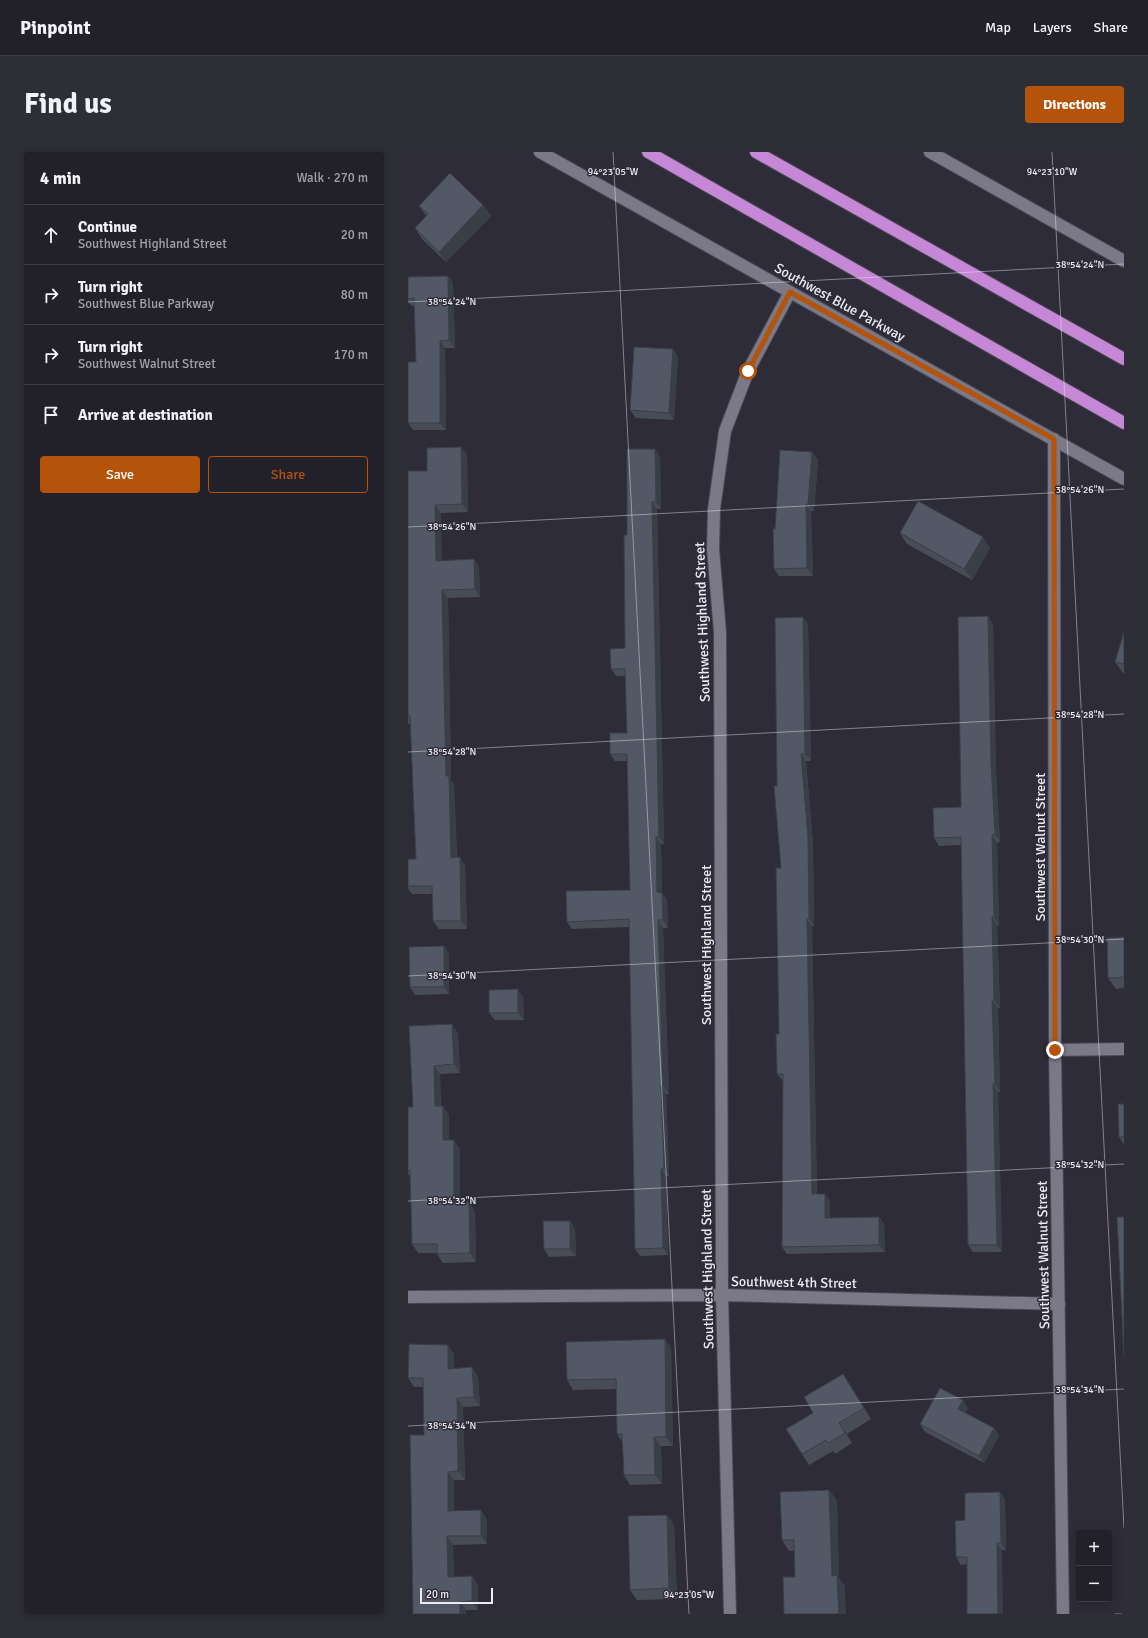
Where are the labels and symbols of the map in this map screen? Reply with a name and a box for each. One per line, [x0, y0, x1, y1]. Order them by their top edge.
text: 94°23'05"W [588, 166, 639, 178]
text: 94°23'10"W [1027, 166, 1078, 178]
street label: Southwest Blue Parkway [772, 259, 908, 346]
text: 38°54'24"N [1056, 259, 1104, 271]
text: 38°54'24"N [428, 296, 476, 308]
route start [739, 362, 757, 380]
text: 38°54'26"N [1056, 484, 1104, 496]
text: 38°54'26"N [428, 521, 476, 533]
street label: Southwest Highland Street [691, 542, 714, 702]
text: 38°54'28"N [1056, 709, 1104, 721]
text: 38°54'28"N [428, 746, 476, 758]
street label: Southwest Walnut Street [1032, 773, 1049, 921]
street label: Southwest Highland Street [698, 865, 715, 1025]
text: 38°54'30"N [1056, 934, 1104, 946]
text: 38°54'30"N [428, 970, 476, 982]
route end [1046, 1041, 1064, 1059]
text: 38°54'32"N [1056, 1159, 1104, 1171]
street label: Southwest Walnut Street [1034, 1181, 1053, 1329]
street label: Southwest Highland Street [698, 1189, 717, 1349]
text: 38°54'32"N [428, 1195, 476, 1207]
street label: Southwest 4th Street [731, 1273, 857, 1292]
text: 38°54'34"N [1056, 1384, 1104, 1396]
text: 38°54'34"N [428, 1420, 476, 1432]
scale bar [420, 1586, 493, 1605]
text: 94°23'05"W [664, 1589, 715, 1601]

